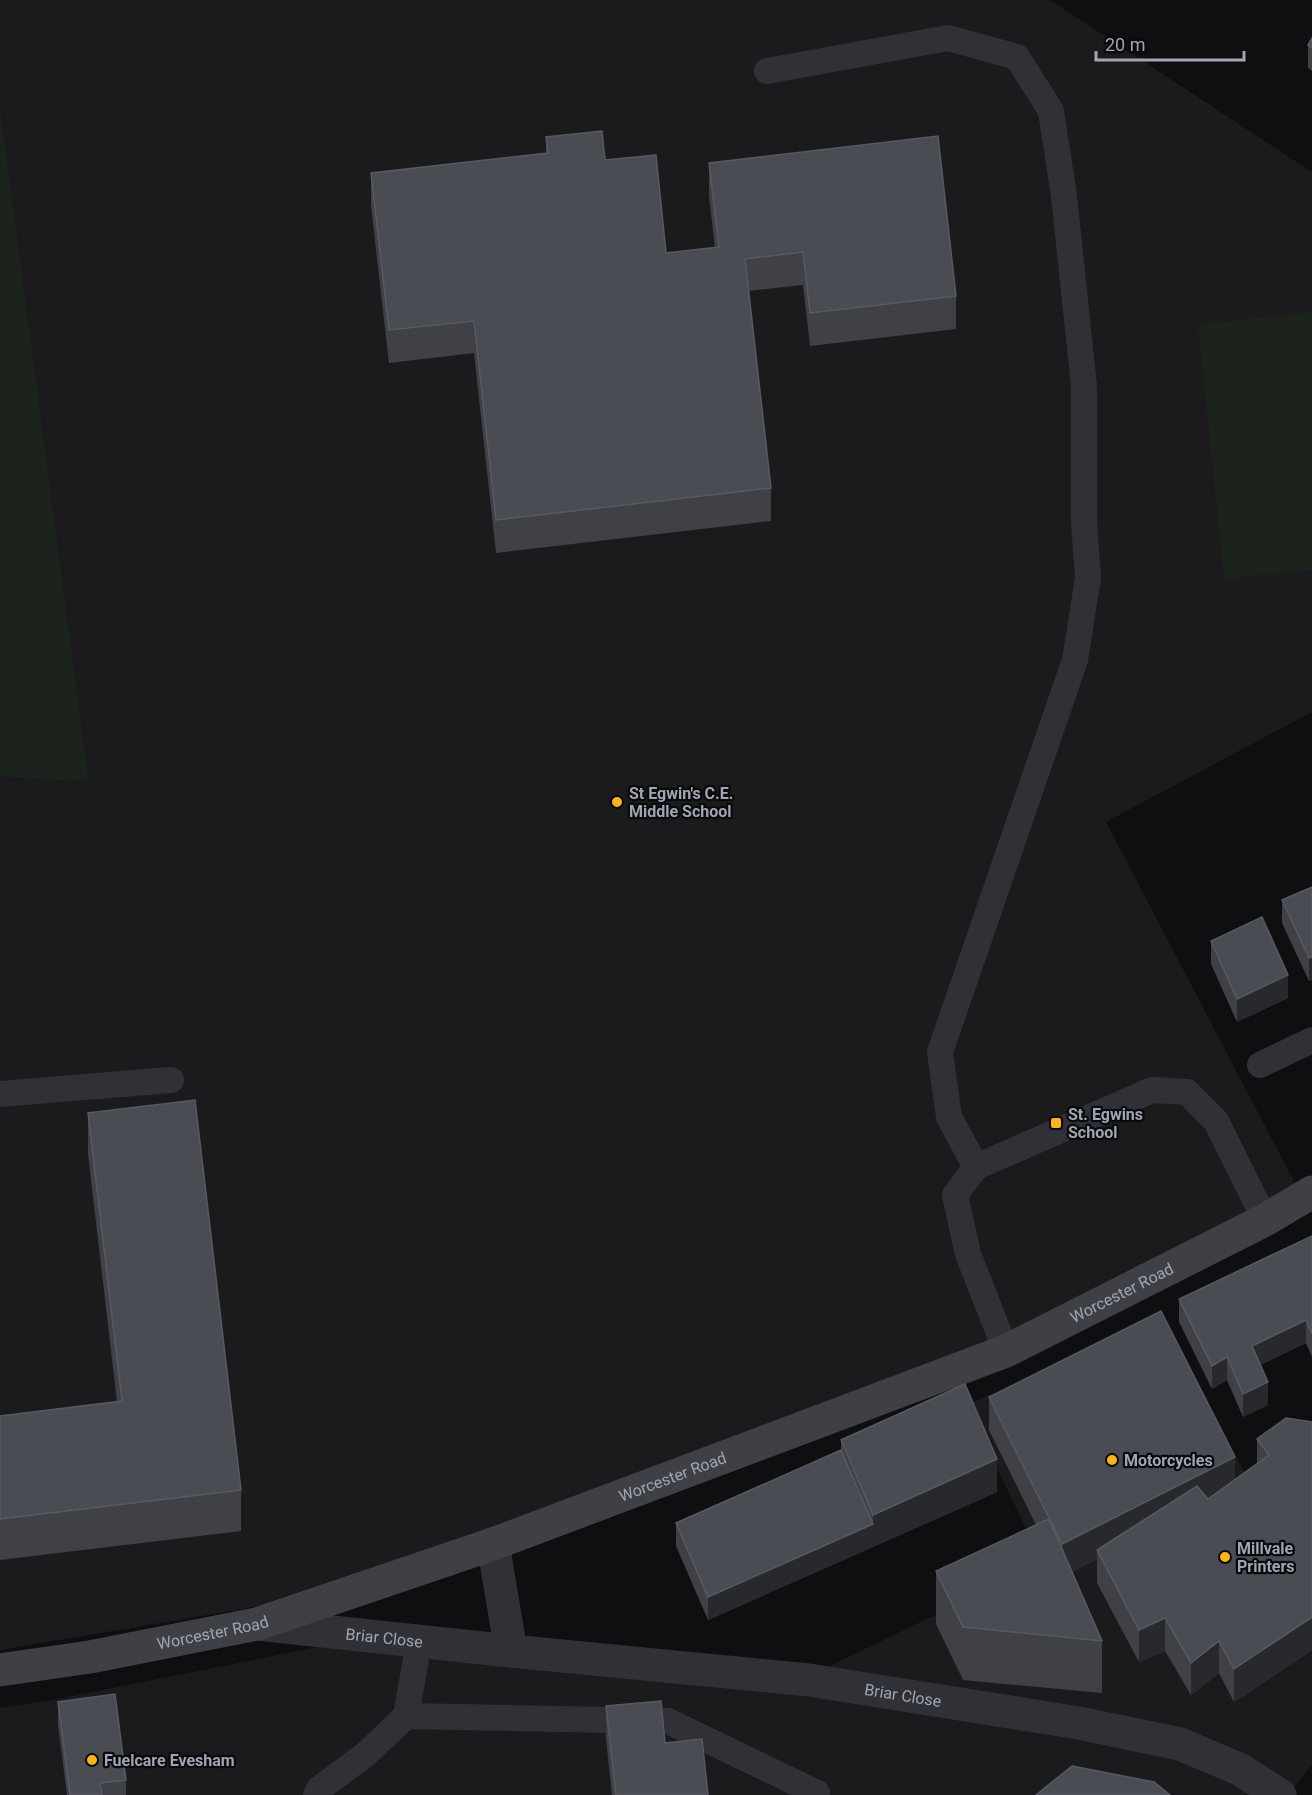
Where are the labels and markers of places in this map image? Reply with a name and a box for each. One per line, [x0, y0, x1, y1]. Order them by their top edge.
place label: St Egwin's C.E. Middle School [629, 784, 733, 821]
marker: St Egwin's C.E. Middle School [610, 795, 624, 809]
place label: St. Egwins School [1068, 1105, 1143, 1142]
marker: St. Egwins School [1049, 1116, 1063, 1130]
place label: Motorcycles [1124, 1451, 1213, 1470]
marker: Motorcycles [1105, 1453, 1119, 1467]
place label: Millvale Printers [1237, 1539, 1295, 1576]
marker: Millvale Printers [1218, 1550, 1232, 1564]
place label: Fuelcare Evesham [104, 1751, 235, 1770]
marker: Fuelcare Evesham [85, 1753, 99, 1767]

